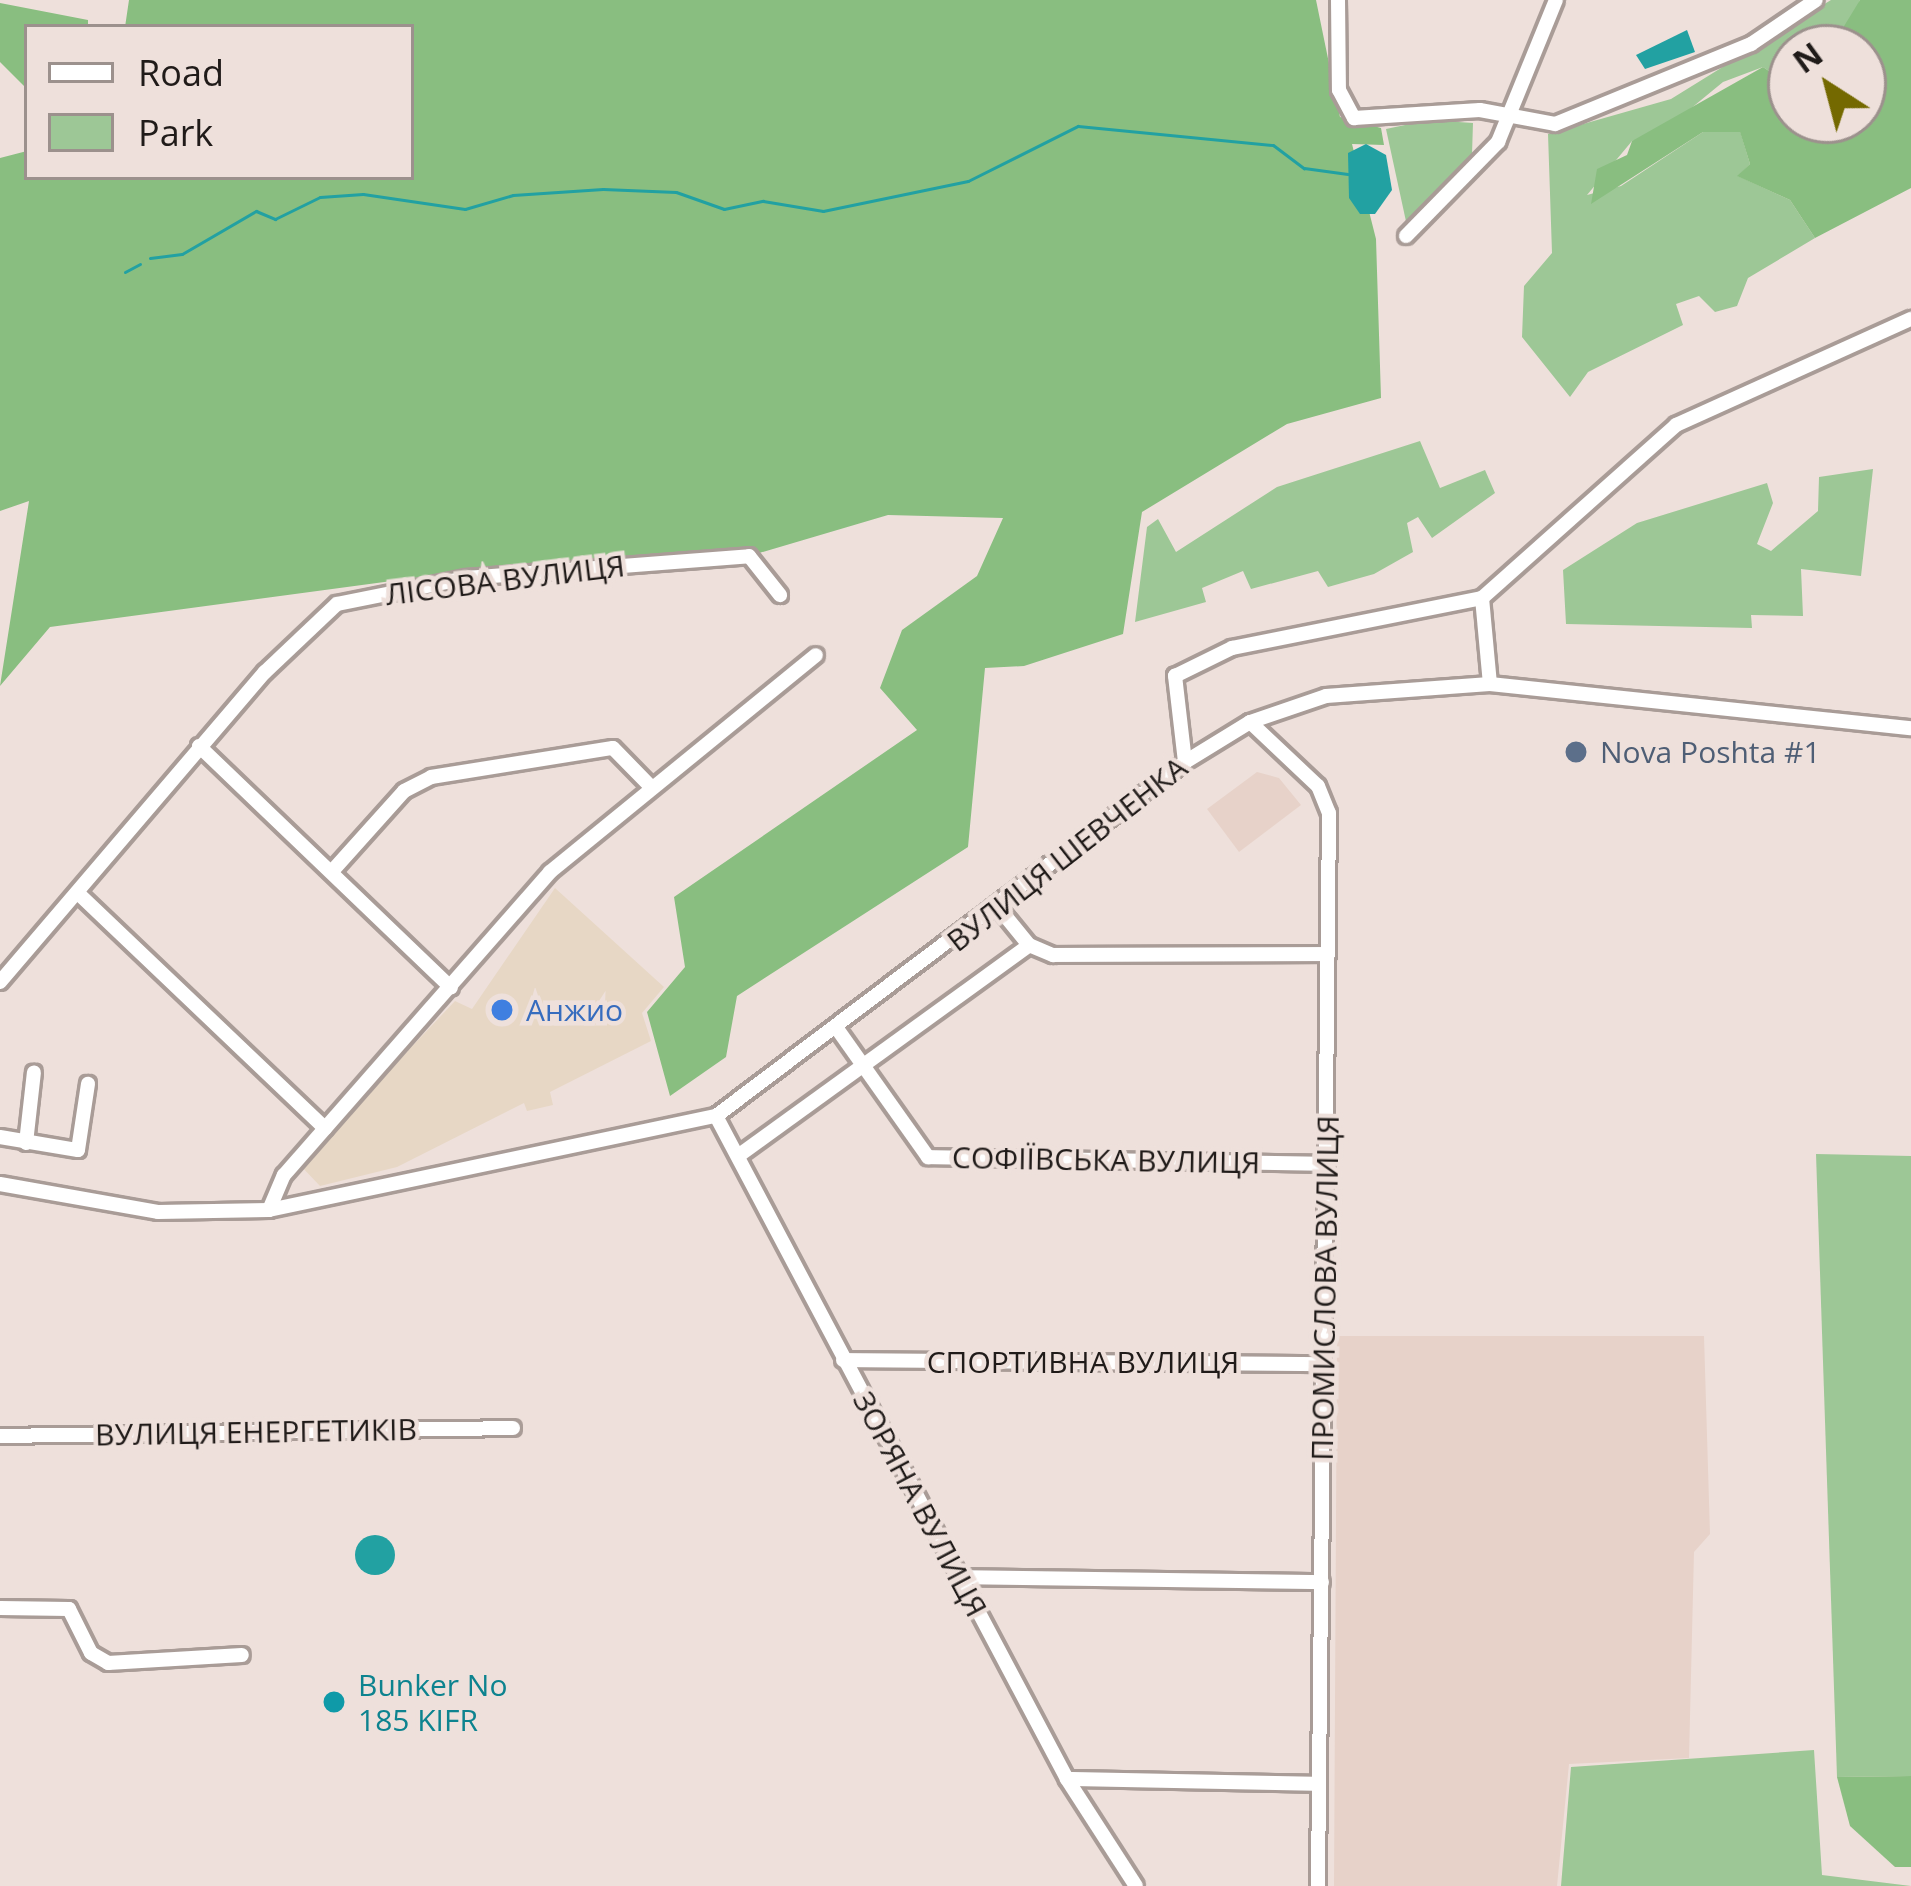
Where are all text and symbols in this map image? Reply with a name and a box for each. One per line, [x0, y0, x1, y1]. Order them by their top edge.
legend [24, 24, 414, 180]
north arrow [1767, 24, 1887, 144]
text: N [1783, 31, 1831, 83]
text: Road [138, 48, 224, 97]
text: Park [138, 108, 213, 157]
street label: ЛІСОВА ВУЛИЦЯ [383, 547, 627, 613]
place label: Nova Poshta #1 [1600, 734, 1821, 770]
marker: Nova Poshta #1 [1563, 739, 1589, 765]
street label: ВУЛИЦЯ ШЕВЧЕНКА [940, 749, 1194, 959]
place label: Анжио [526, 992, 623, 1028]
marker: Анжио [489, 997, 515, 1023]
street label: ПРОМИСЛОВА ВУЛИЦЯ [1304, 1115, 1346, 1461]
street label: СОФІЇВСЬКА ВУЛИЦЯ [952, 1139, 1260, 1181]
street label: СПОРТИВНА ВУЛИЦЯ [927, 1344, 1239, 1380]
street label: ЗОРЯНА ВУЛИЦЯ [846, 1385, 994, 1623]
street label: ВУЛИЦЯ ЕНЕРГЕТИКІВ [95, 1411, 417, 1453]
place label: Bunker No 185 KIFR [358, 1667, 507, 1738]
marker: Bunker No 185 KIFR [321, 1689, 347, 1715]

